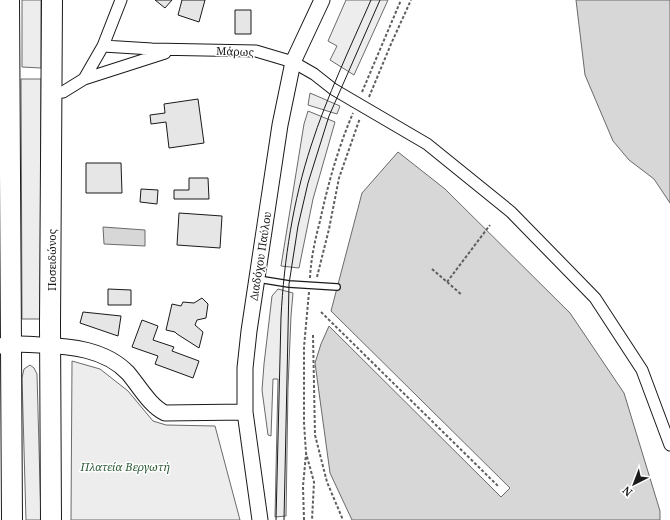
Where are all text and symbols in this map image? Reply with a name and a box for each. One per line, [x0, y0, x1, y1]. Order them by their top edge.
street label: Μάρως [216, 43, 254, 59]
street label: Διαδόχου Παύλου [246, 210, 274, 302]
street label: Ποσειδώνος [44, 229, 59, 291]
park label: Πλατεία Βεργωτή [79, 459, 170, 474]
north arrow [614, 464, 654, 504]
text: N [618, 483, 635, 500]

